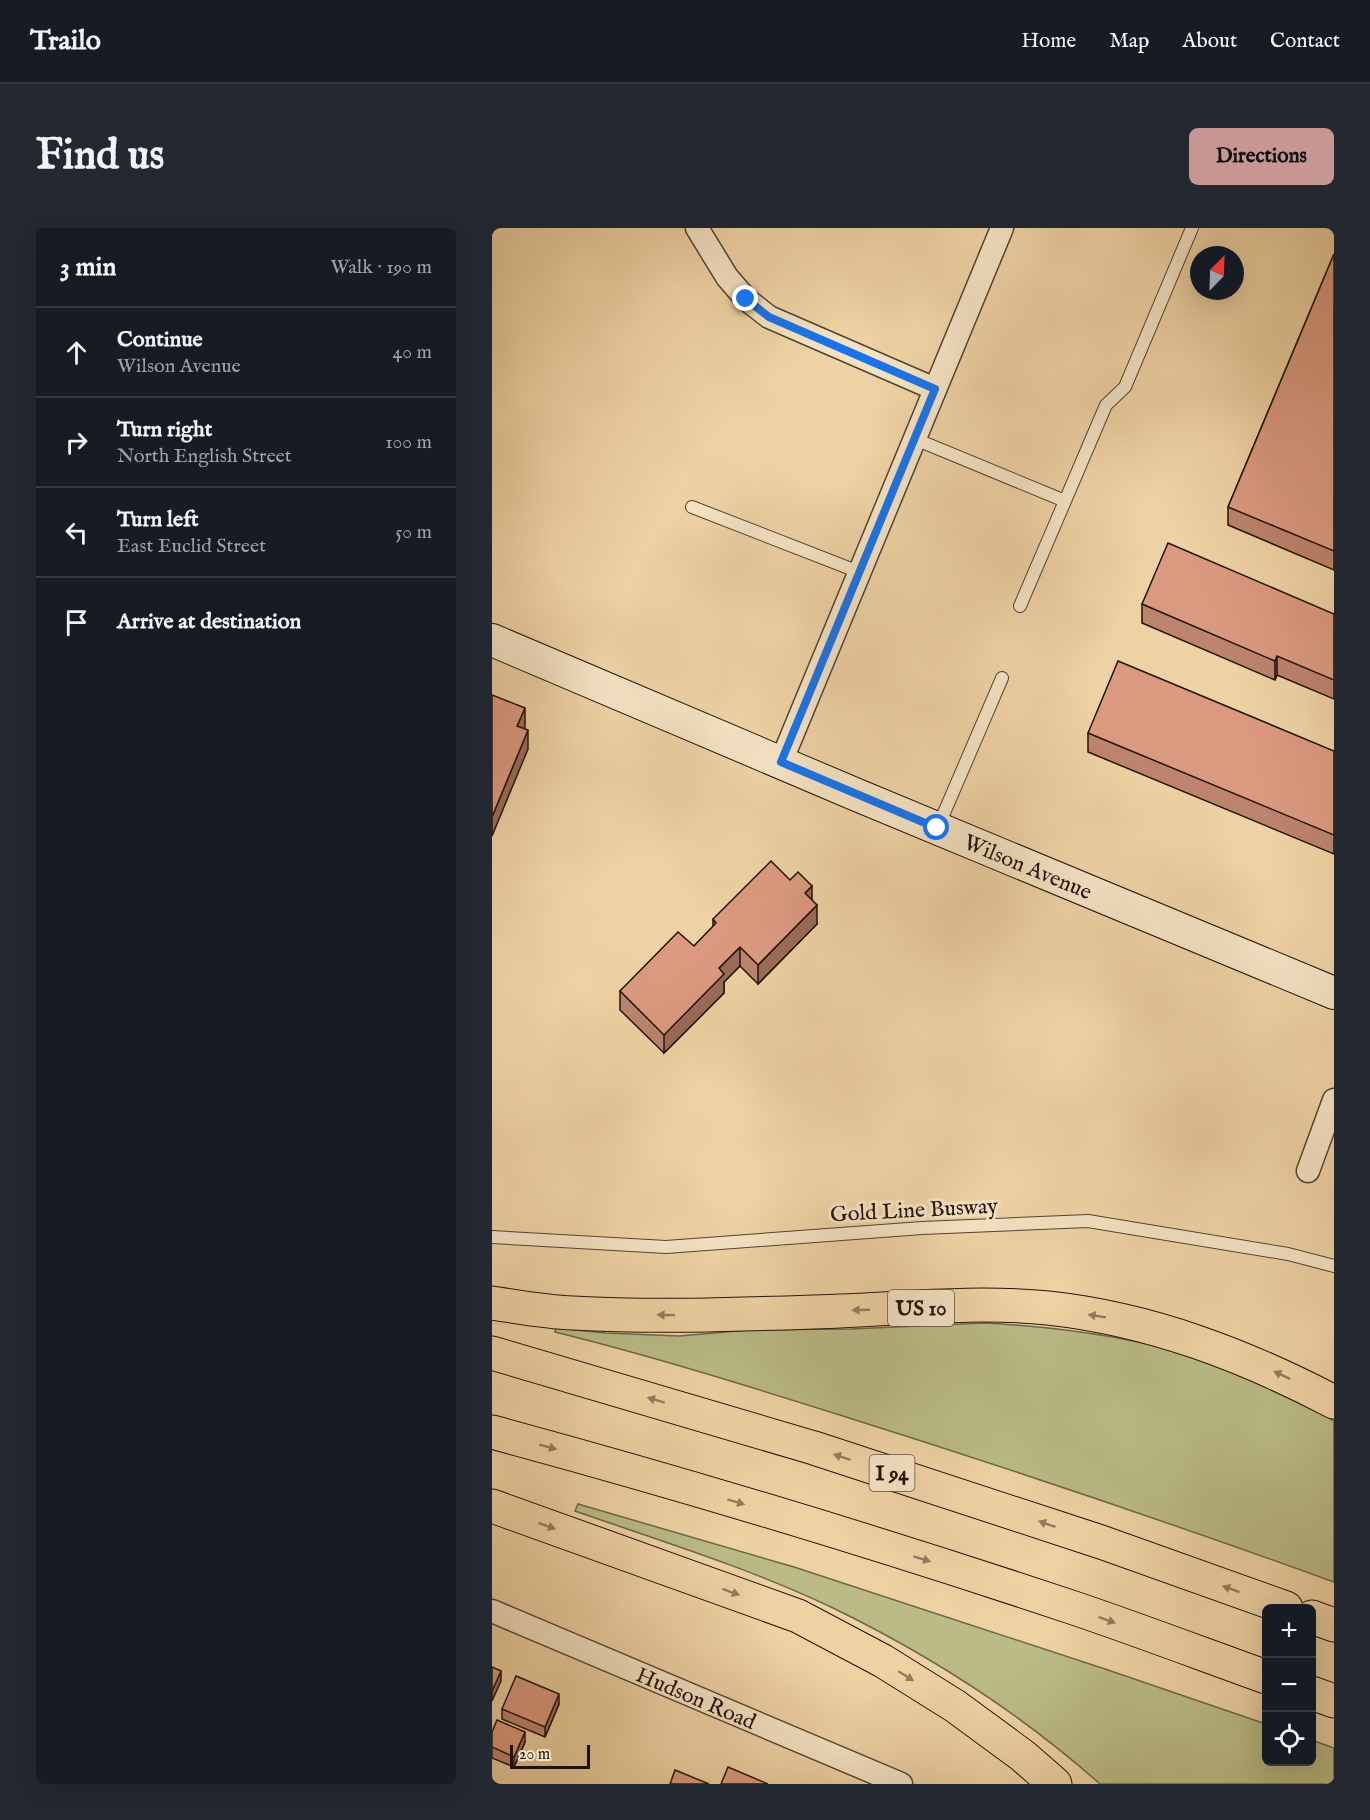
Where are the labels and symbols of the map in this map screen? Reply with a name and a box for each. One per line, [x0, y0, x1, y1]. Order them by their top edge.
north arrow [1190, 246, 1244, 300]
route end [732, 285, 758, 311]
route start [923, 814, 949, 840]
street label: Wilson Avenue [959, 829, 1096, 907]
street label: Gold Line Busway [829, 1193, 999, 1229]
road number: US 10 [888, 1290, 954, 1326]
one-way arrow [851, 1305, 870, 1314]
one-way arrow [656, 1310, 675, 1320]
one-way arrow [1087, 1311, 1106, 1320]
one-way arrow [1273, 1371, 1290, 1380]
one-way arrow [647, 1395, 665, 1404]
one-way arrow [539, 1443, 558, 1453]
one-way arrow [833, 1452, 851, 1461]
road number: I 94 [870, 1455, 914, 1491]
one-way arrow [727, 1498, 745, 1507]
one-way arrow [1038, 1519, 1056, 1529]
one-way arrow [538, 1522, 556, 1532]
one-way arrow [913, 1555, 931, 1564]
one-way arrow [1222, 1583, 1240, 1593]
one-way arrow [722, 1587, 740, 1597]
one-way arrow [1098, 1615, 1116, 1625]
street label: Hudson Road [631, 1662, 760, 1737]
one-way arrow [898, 1670, 914, 1681]
scale bar [510, 1742, 590, 1770]

